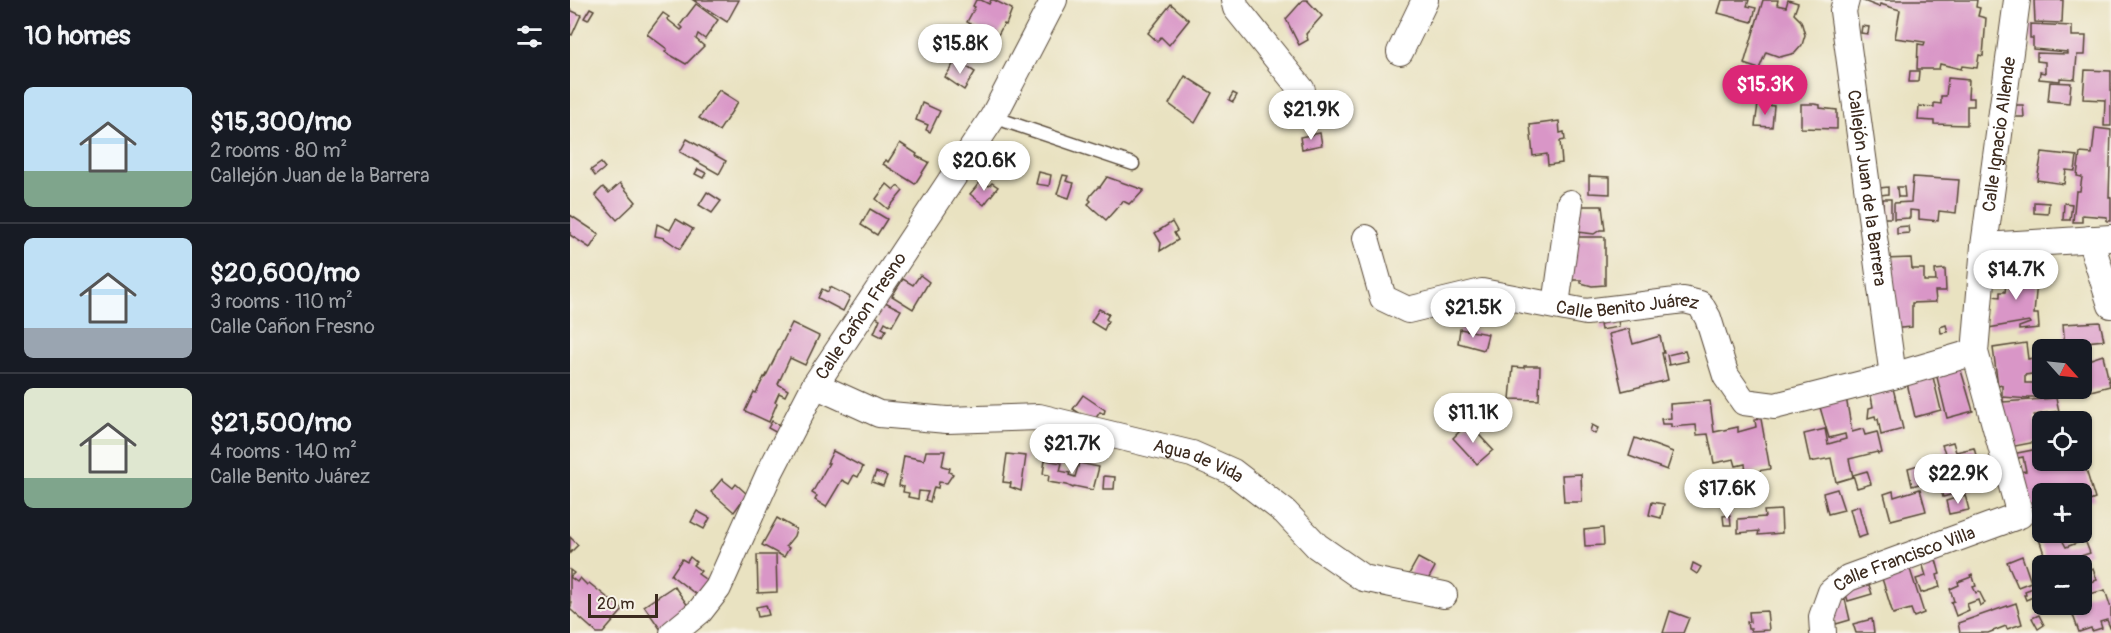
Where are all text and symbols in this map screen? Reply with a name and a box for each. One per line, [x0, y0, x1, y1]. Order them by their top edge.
text: 10 homes [24, 20, 130, 52]
icon: filters [513, 20, 546, 53]
pin: $15.8K [911, 24, 1009, 75]
text: $15.8K [932, 31, 988, 56]
street label: Calle Ignacio Allende [1978, 55, 2021, 213]
pin: $15.3K [1716, 65, 1814, 116]
text: $15.3K [1736, 72, 1794, 97]
street label: Callejón Juan de la Barrera [1842, 88, 1892, 288]
pin: $21.9K [1262, 90, 1360, 141]
text: $21.9K [1283, 97, 1339, 122]
text: $15,300/mo [210, 106, 351, 138]
icon: home [72, 111, 144, 183]
text: 2 rooms · 80 m² [210, 138, 347, 163]
pin: $20.6K [935, 141, 1033, 192]
text: $20.6K [952, 148, 1016, 173]
text: Callejón Juan de la Barrera [210, 163, 430, 188]
street label: Calle Cañon Fresno [811, 248, 912, 384]
pin: $14.7K [1967, 250, 2065, 301]
text: $20,600/mo [210, 257, 360, 289]
text: $14.7K [1987, 257, 2045, 282]
icon: home [72, 262, 144, 334]
pin: $21.5K [1424, 288, 1522, 339]
text: 3 rooms · 110 m² [210, 289, 353, 314]
street label: Calle Benito Juárez [1554, 289, 1701, 324]
text: $21.5K [1444, 295, 1502, 320]
text: Calle Cañon Fresno [210, 314, 375, 339]
north arrow [2032, 339, 2092, 399]
map controls [2032, 339, 2092, 615]
pin: $11.1K [1424, 393, 1522, 444]
text: $11.1K [1448, 400, 1498, 425]
text: $21,500/mo [210, 407, 351, 439]
button: locate [2032, 411, 2092, 471]
icon: home [72, 412, 144, 484]
pin: $21.7K [1023, 424, 1121, 475]
text: $21.7K [1044, 431, 1100, 456]
street label: Agua de Vida [1151, 434, 1248, 488]
text: 4 rooms · 140 m² [210, 439, 357, 464]
pin: $22.9K [1909, 454, 2007, 505]
text: $22.9K [1928, 461, 1988, 486]
text: Calle Benito Juárez [210, 464, 370, 489]
pin: $17.6K [1678, 469, 1776, 520]
text: $17.6K [1698, 476, 1756, 501]
button: + [2032, 483, 2092, 543]
street label: Calle Francisco Villa [1829, 521, 1978, 597]
button: − [2032, 555, 2092, 615]
scale bar [588, 591, 658, 618]
text: 20 m [597, 594, 635, 614]

